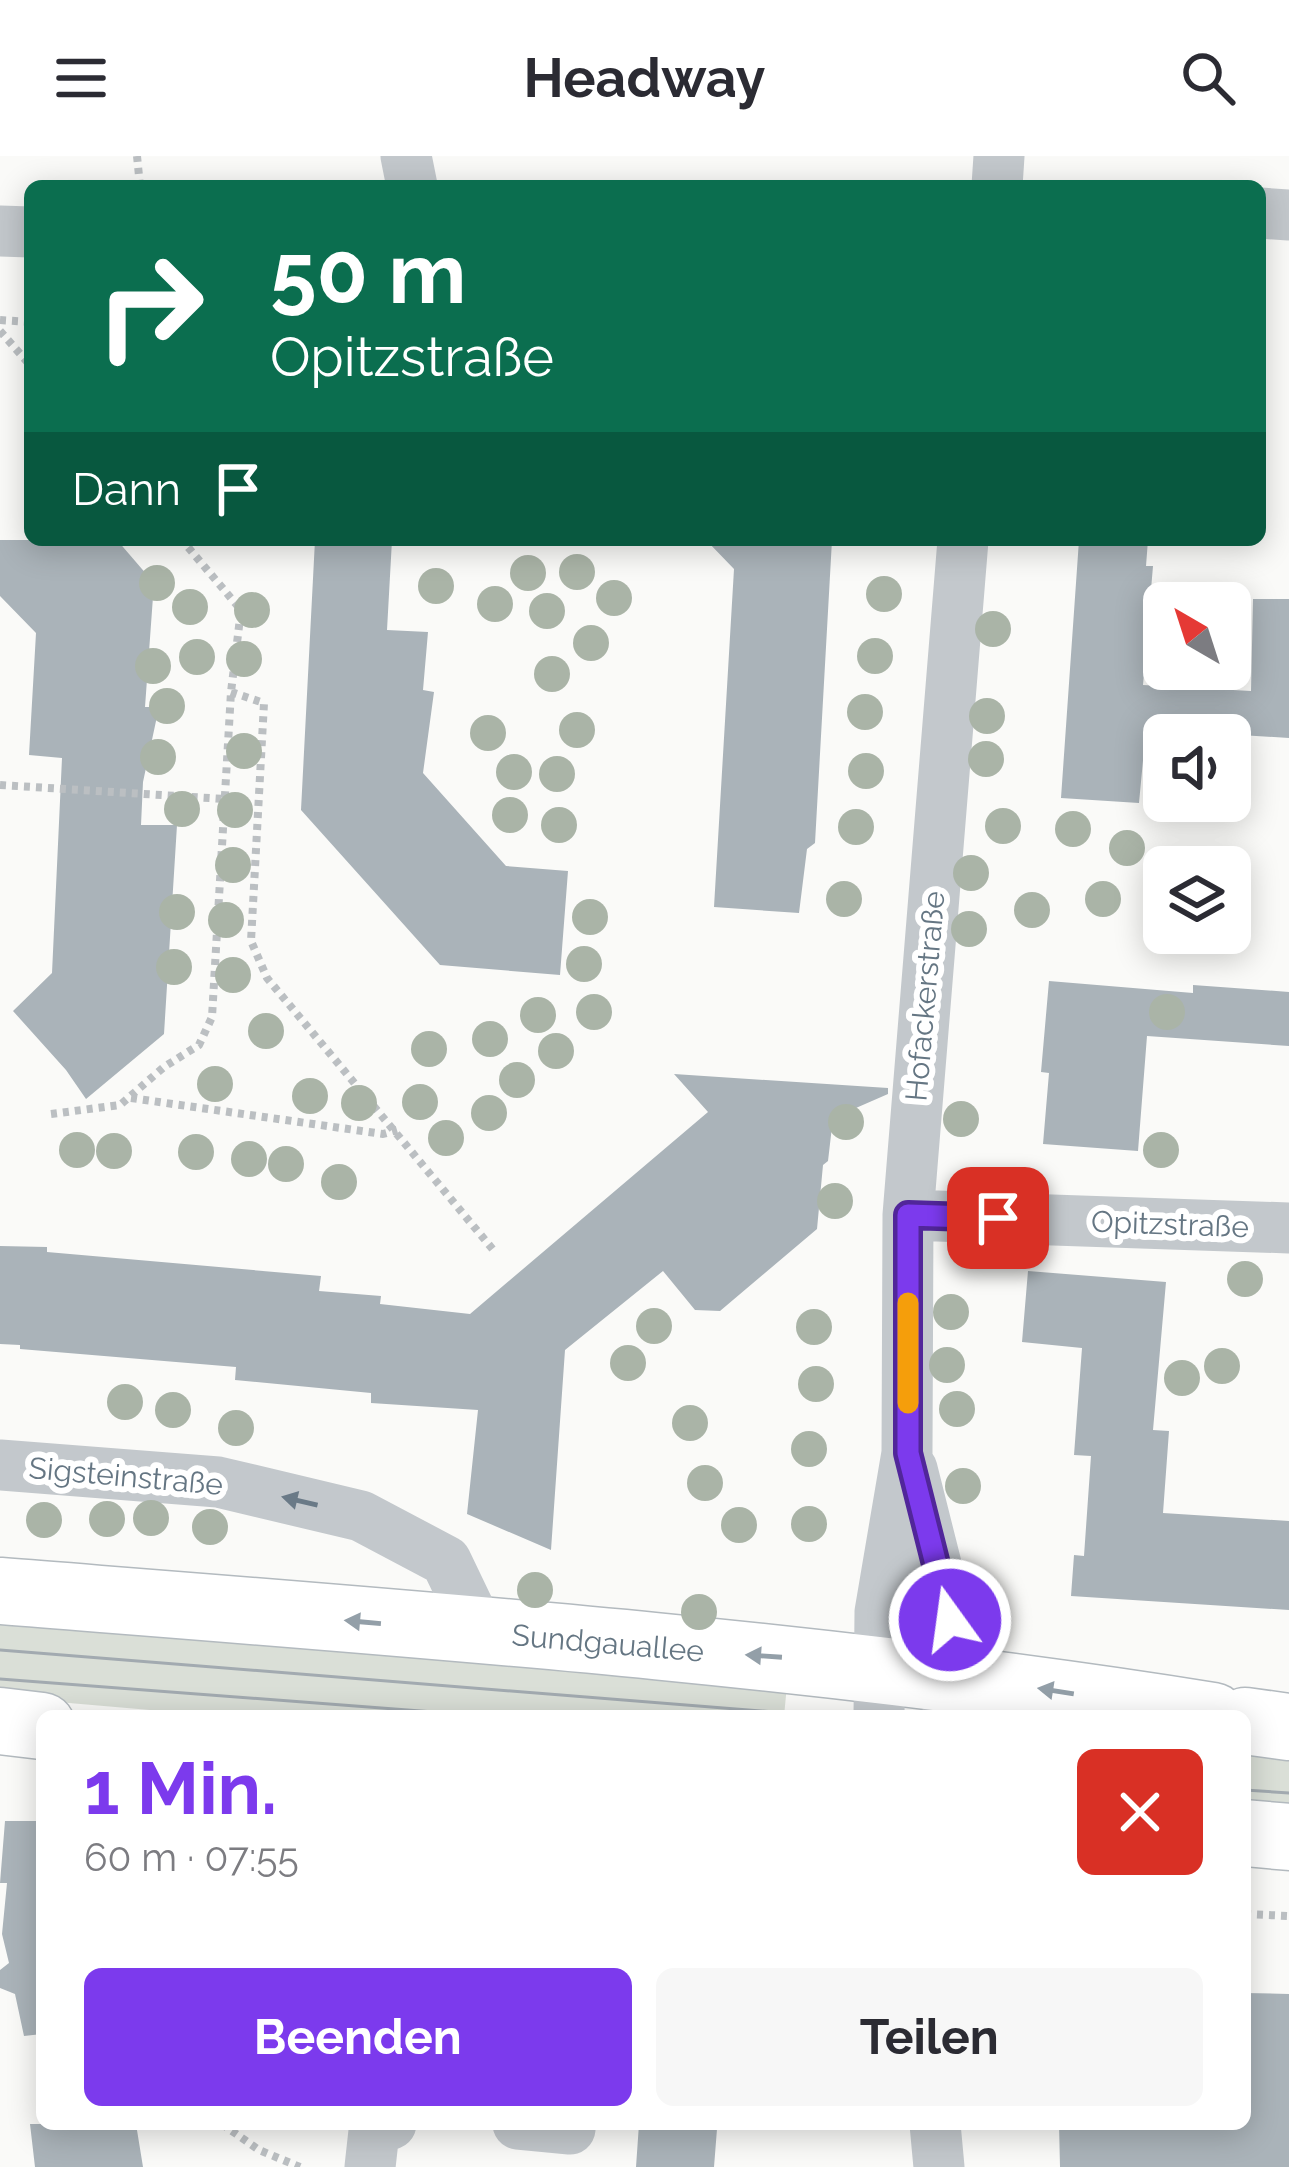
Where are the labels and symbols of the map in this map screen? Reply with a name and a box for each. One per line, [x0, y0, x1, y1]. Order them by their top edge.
north arrow [1143, 582, 1251, 690]
street label: Hofackerstraße [898, 889, 952, 1103]
pin [947, 1167, 1049, 1269]
street label: Opitzstraße [1091, 1204, 1249, 1244]
street label: Sigsteinstraße [27, 1450, 225, 1502]
one-way arrow [281, 1491, 318, 1510]
position arrow [887, 1557, 1013, 1683]
one-way arrow [344, 1612, 382, 1631]
street label: Sundgauallee [510, 1617, 706, 1669]
one-way arrow [745, 1646, 782, 1665]
one-way arrow [1037, 1681, 1074, 1700]

